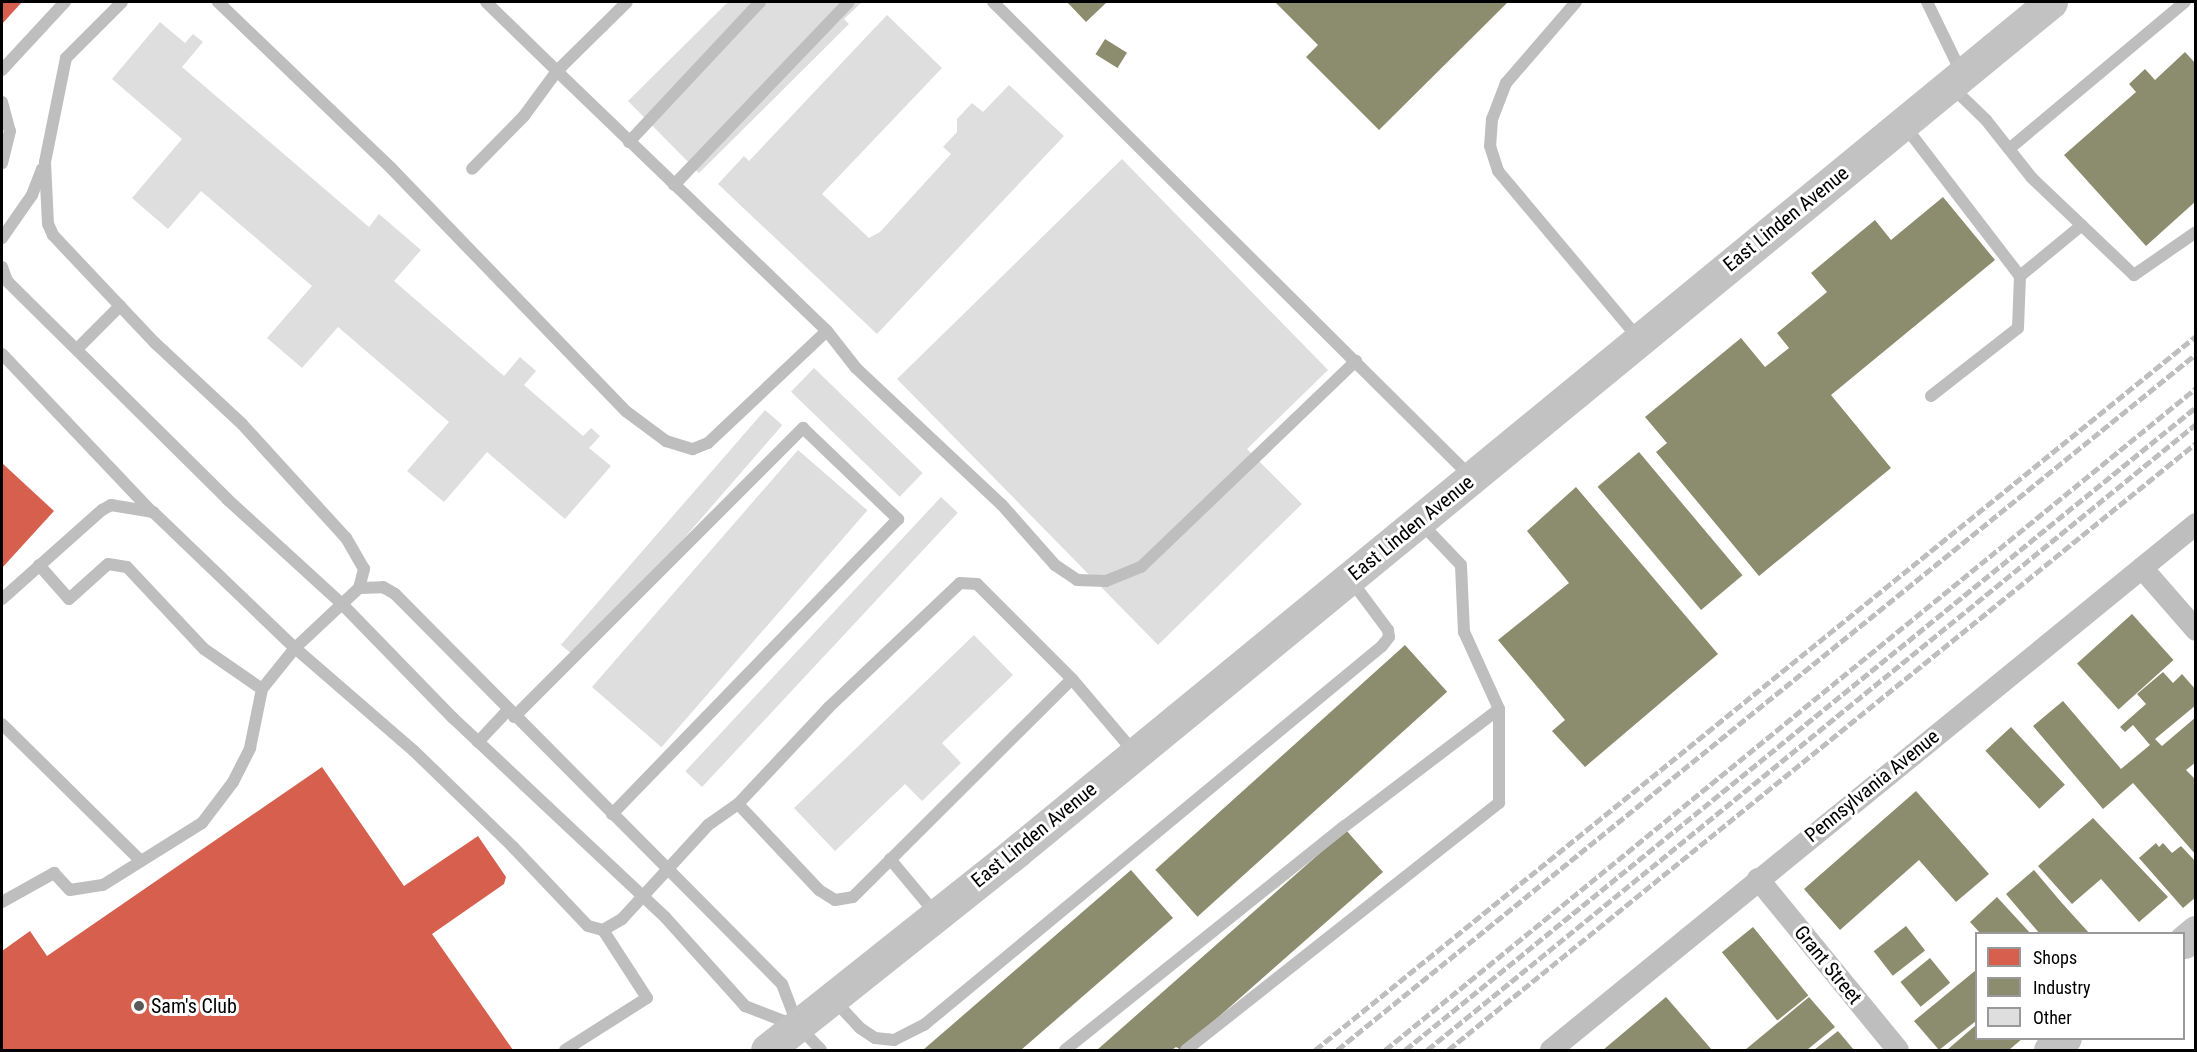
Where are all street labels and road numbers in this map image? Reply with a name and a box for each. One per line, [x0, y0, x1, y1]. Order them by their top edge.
street label: East Linden Avenue [1719, 161, 1853, 277]
street label: East Linden Avenue [1344, 470, 1478, 586]
street label: Pennsylvania Avenue [1800, 725, 1944, 847]
street label: East Linden Avenue [967, 777, 1101, 893]
street label: Grant Street [1789, 921, 1867, 1009]

